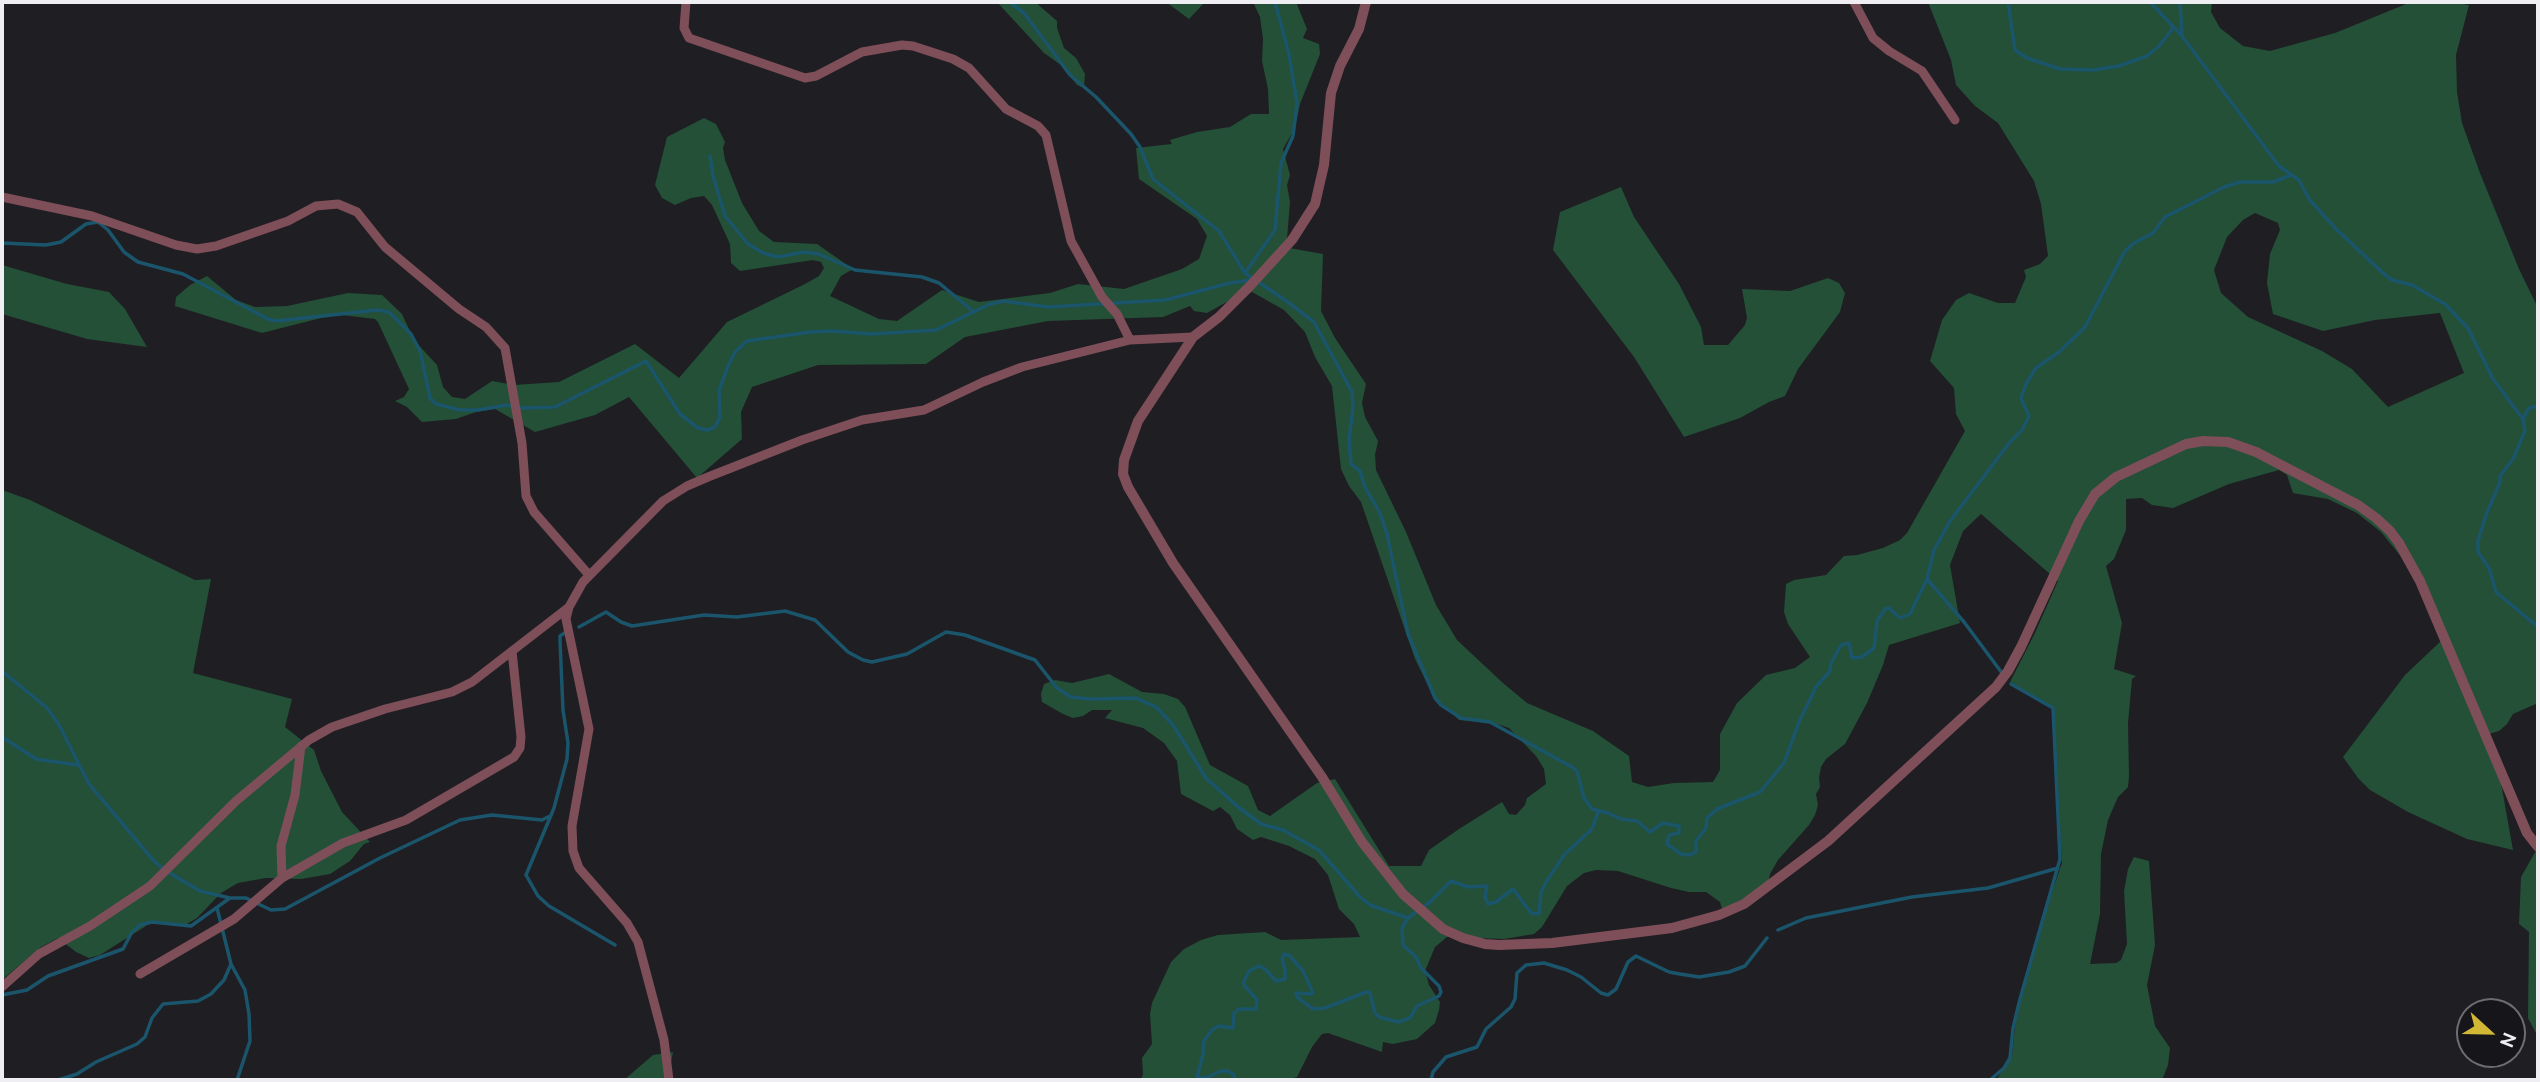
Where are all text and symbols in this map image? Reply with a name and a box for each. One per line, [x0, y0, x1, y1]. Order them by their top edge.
north arrow [2456, 998, 2526, 1068]
text: N [2496, 1029, 2521, 1051]

